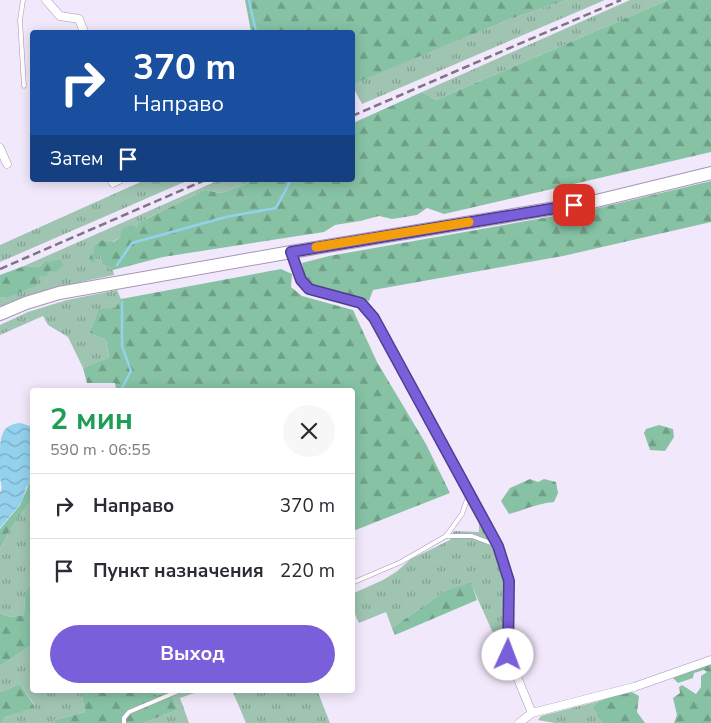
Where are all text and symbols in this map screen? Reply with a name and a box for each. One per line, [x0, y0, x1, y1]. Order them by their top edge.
text: 370 m [133, 44, 236, 91]
icon: right [50, 50, 115, 115]
text: Направо [133, 89, 224, 119]
icon: arrive [114, 145, 142, 173]
text: Затем [50, 146, 104, 172]
pin [553, 184, 595, 226]
icon: arrive [560, 191, 588, 219]
text: 2 мин [50, 399, 133, 440]
button: close [283, 405, 335, 457]
text: 590 m · 06:55 [50, 439, 151, 461]
icon: right [50, 492, 78, 520]
text: Направо [93, 493, 174, 519]
text: 370 m [280, 493, 335, 519]
icon: arrive [50, 557, 78, 585]
text: Пункт назначения [93, 558, 264, 584]
text: 220 m [280, 558, 335, 584]
button: Выход [50, 625, 335, 683]
position arrow [481, 628, 533, 680]

